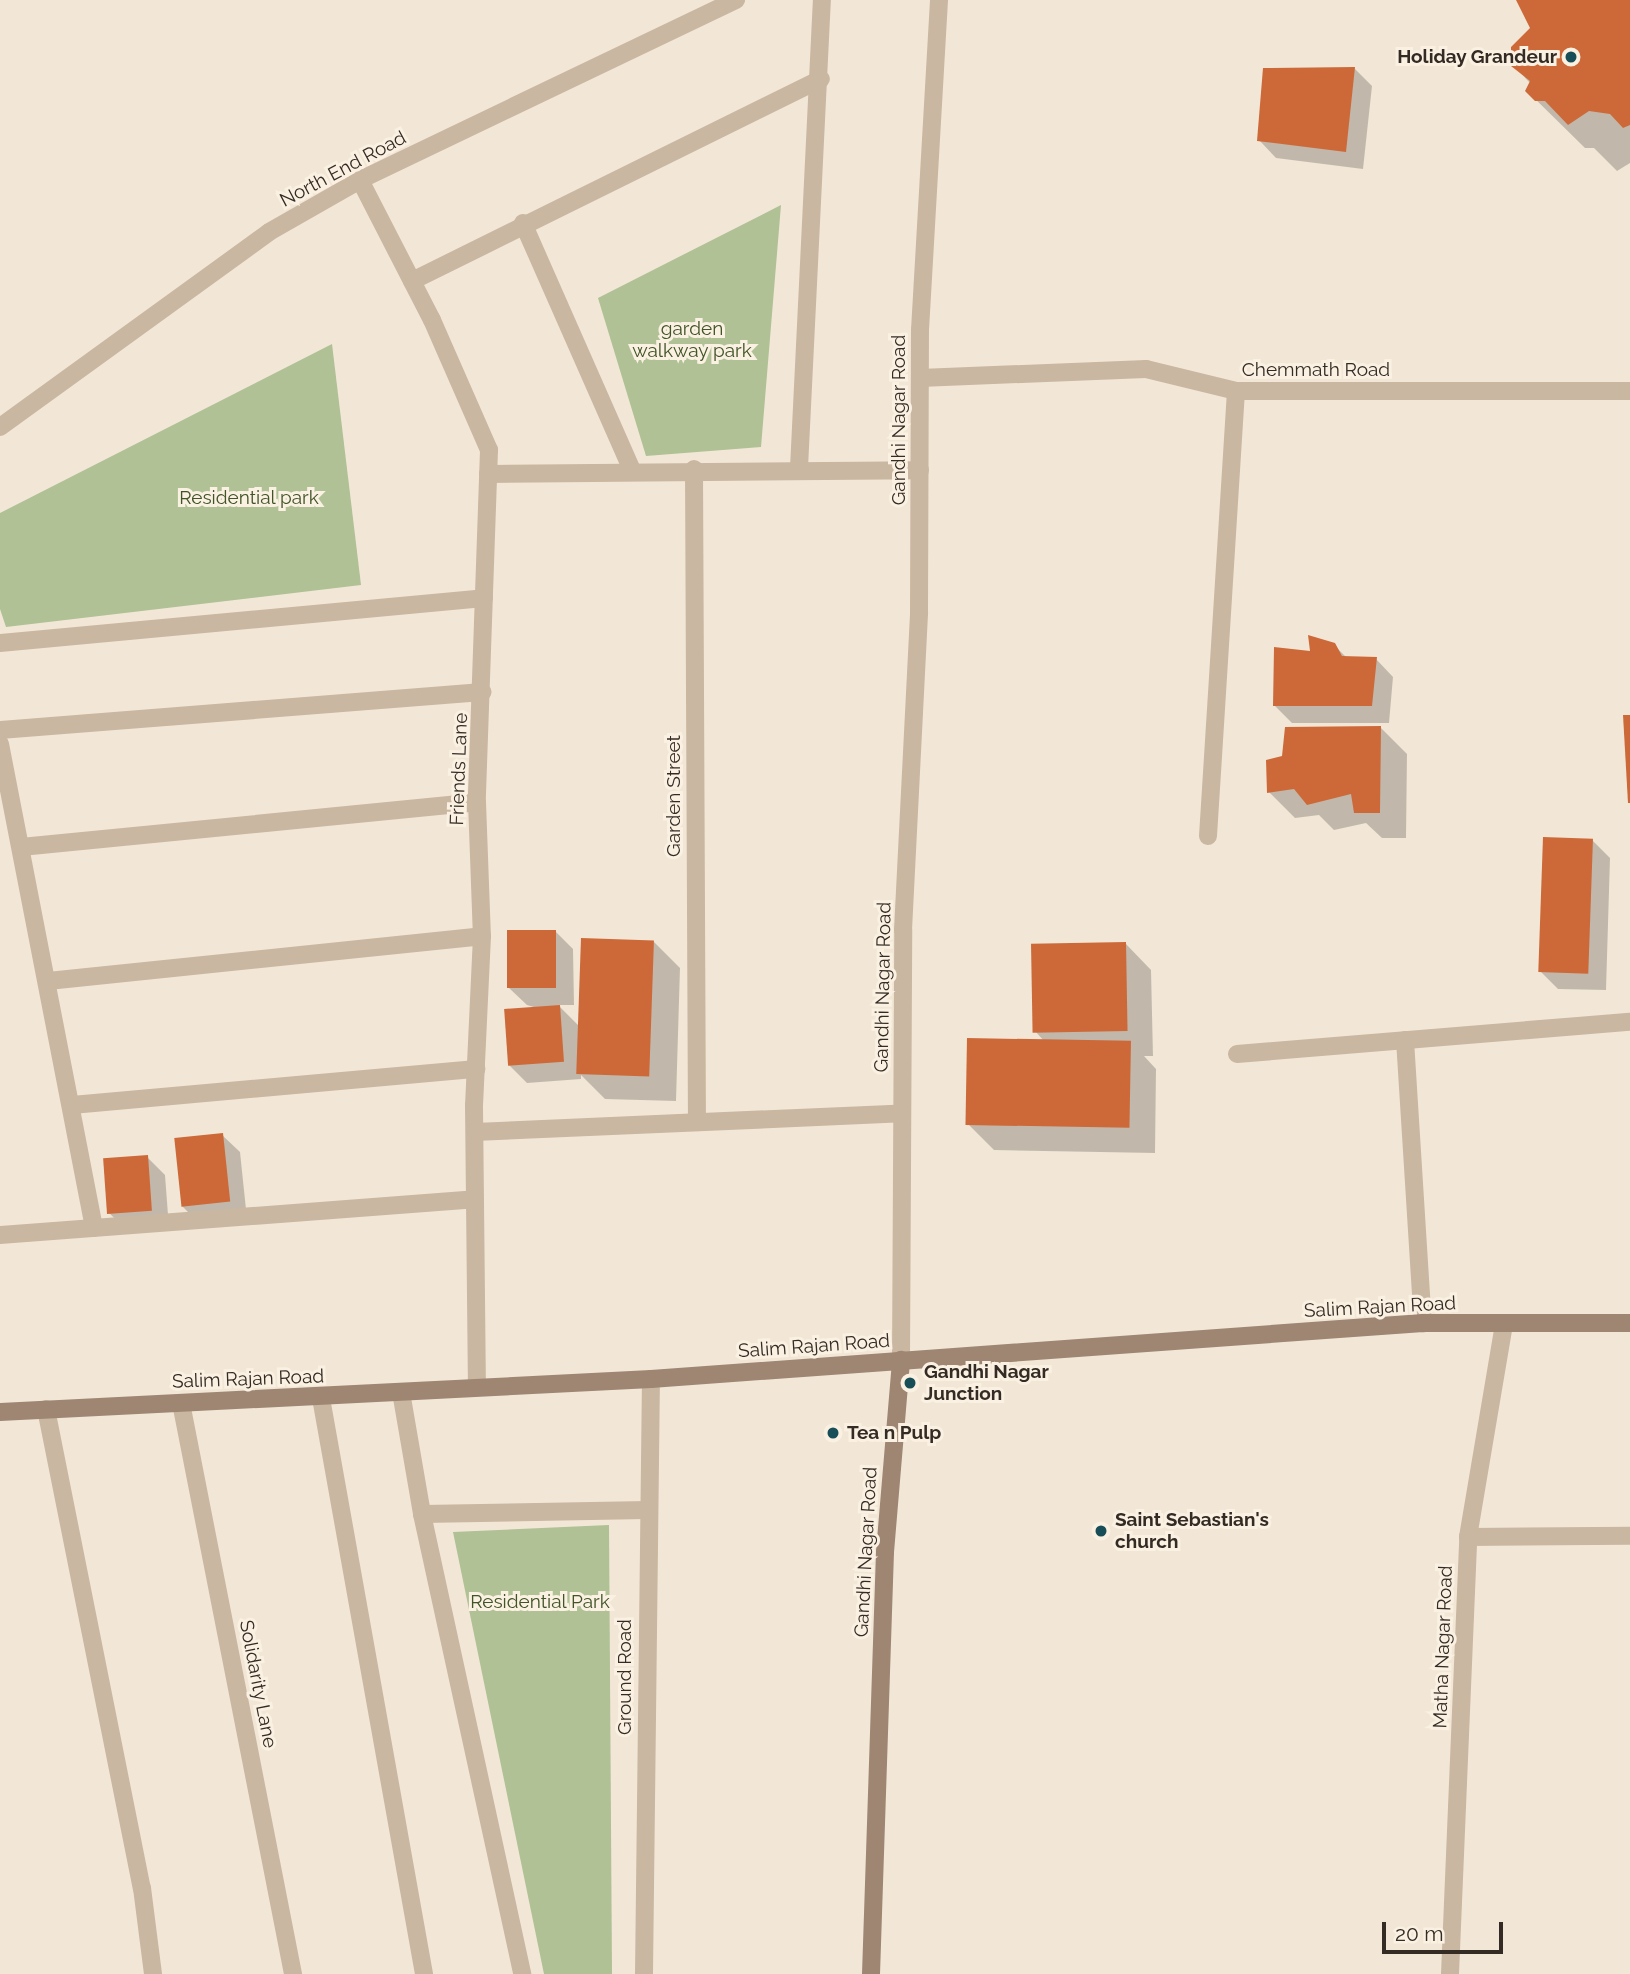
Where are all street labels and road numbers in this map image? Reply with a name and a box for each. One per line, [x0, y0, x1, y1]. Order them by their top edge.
street label: North End Road [276, 126, 410, 212]
street label: Gandhi Nagar Road [888, 334, 910, 506]
street label: Chemmath Road [1242, 359, 1390, 381]
street label: Friends Lane [446, 712, 472, 826]
street label: Garden Street [663, 735, 685, 857]
street label: Gandhi Nagar Road [870, 901, 896, 1073]
street label: Salim Rajan Road [1303, 1292, 1457, 1322]
street label: Salim Rajan Road [737, 1329, 891, 1363]
street label: Salim Rajan Road [172, 1365, 324, 1393]
street label: Gandhi Nagar Road [850, 1466, 882, 1638]
street label: Matha Nagar Road [1429, 1565, 1457, 1729]
street label: Solidarity Lane [234, 1618, 282, 1750]
street label: Ground Road [614, 1619, 636, 1735]

